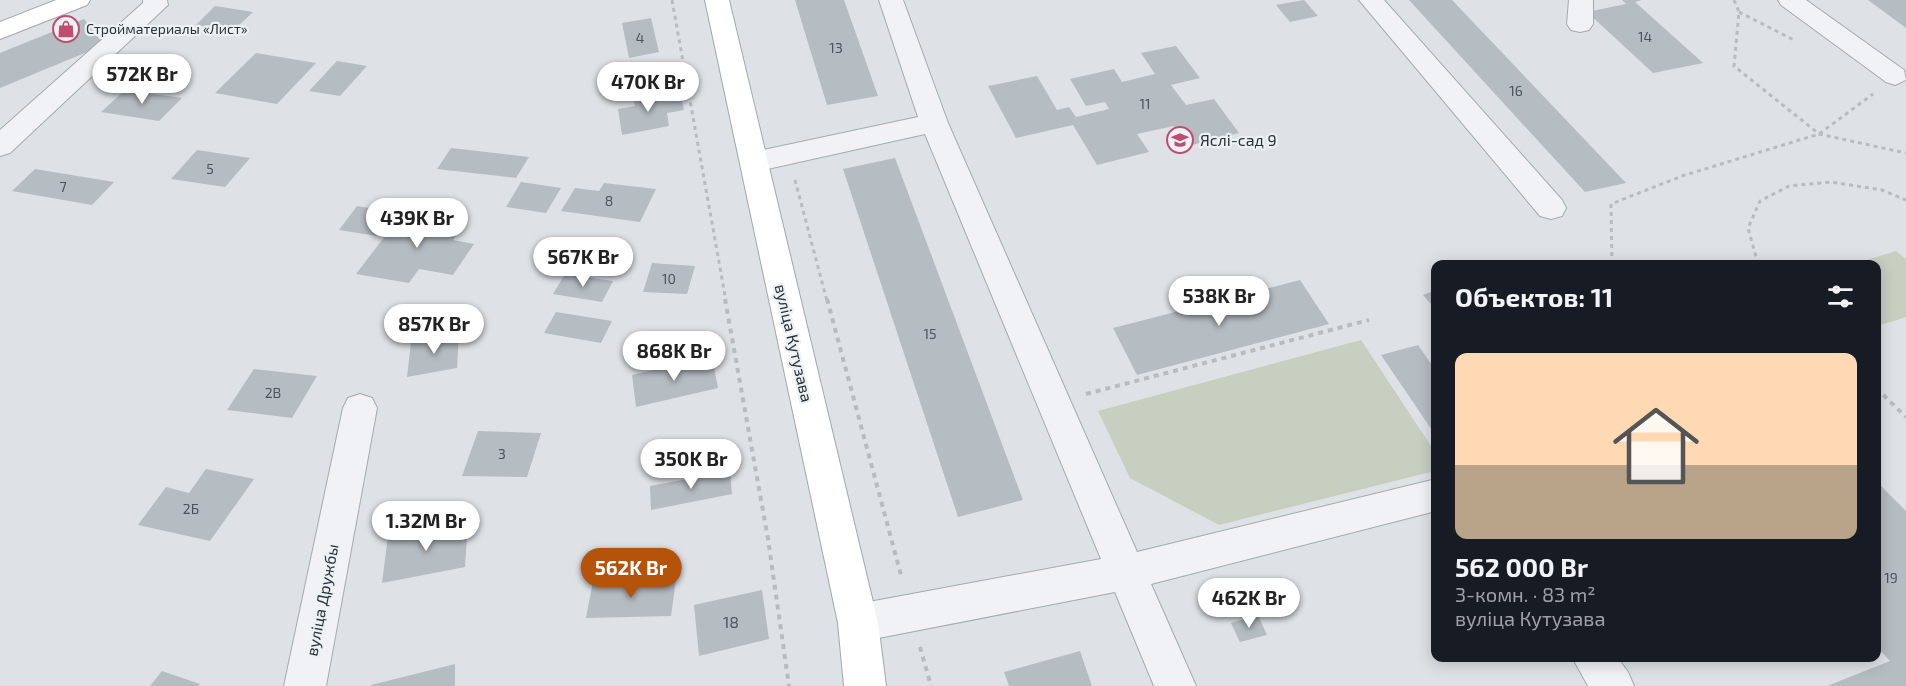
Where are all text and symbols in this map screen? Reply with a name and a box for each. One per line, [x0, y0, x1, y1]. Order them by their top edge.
shop icon: Стройматериалы «Лист» [51, 14, 81, 44]
place label: Стройматериалы «Лист» [86, 20, 248, 37]
house number: 14 [1638, 28, 1652, 45]
house number: 4 [636, 29, 644, 46]
house number: 13 [829, 39, 843, 56]
pin: 572K Br [87, 54, 197, 105]
text: 572K Br [106, 61, 178, 85]
pin: 470K Br [593, 62, 703, 113]
text: 470K Br [611, 69, 685, 93]
house number: 16 [1509, 82, 1523, 99]
house number: 11 [1139, 95, 1151, 112]
school or university icon: Яслі-сад 9 [1165, 125, 1195, 155]
place label: Яслі-сад 9 [1200, 130, 1277, 149]
house number: 5 [206, 160, 214, 177]
house number: 7 [59, 178, 67, 195]
house number: 8 [605, 192, 613, 209]
pin: 439K Br [362, 198, 472, 249]
text: 439K Br [380, 205, 454, 229]
pin: 567K Br [528, 237, 638, 288]
text: 567K Br [547, 244, 619, 268]
house number: 10 [662, 270, 676, 287]
pin: 538K Br [1164, 276, 1274, 327]
icon: filters [1824, 280, 1857, 313]
text: Объектов: 11 [1455, 281, 1613, 312]
street label: вуліца Кутузава [771, 282, 817, 404]
text: 538K Br [1183, 283, 1255, 307]
pin: 857K Br [379, 304, 489, 355]
text: 857K Br [398, 311, 470, 335]
house number: 15 [923, 325, 937, 342]
pin: 868K Br [619, 331, 729, 382]
text: 868K Br [637, 338, 711, 362]
house number: 2В [265, 384, 281, 401]
icon: home [1602, 392, 1710, 500]
pin: 350K Br [636, 439, 746, 490]
house number: 3 [498, 445, 506, 462]
text: 350K Br [654, 446, 728, 470]
house number: 2Б [183, 500, 199, 517]
pin: 1.32M Br [364, 501, 488, 552]
text: 1.32M Br [386, 508, 466, 532]
street label: вуліца Дружбы [301, 542, 343, 658]
pin: 562K Br [576, 548, 686, 599]
text: 562 000 Br [1455, 551, 1588, 582]
text: 562K Br [595, 555, 667, 579]
house number: 19 [1884, 569, 1898, 586]
pin: 462K Br [1194, 578, 1304, 629]
text: 3-комн. · 83 m² [1455, 582, 1596, 606]
text: 462K Br [1212, 585, 1286, 609]
text: вуліца Кутузава [1455, 606, 1605, 630]
house number: 18 [723, 612, 739, 631]

